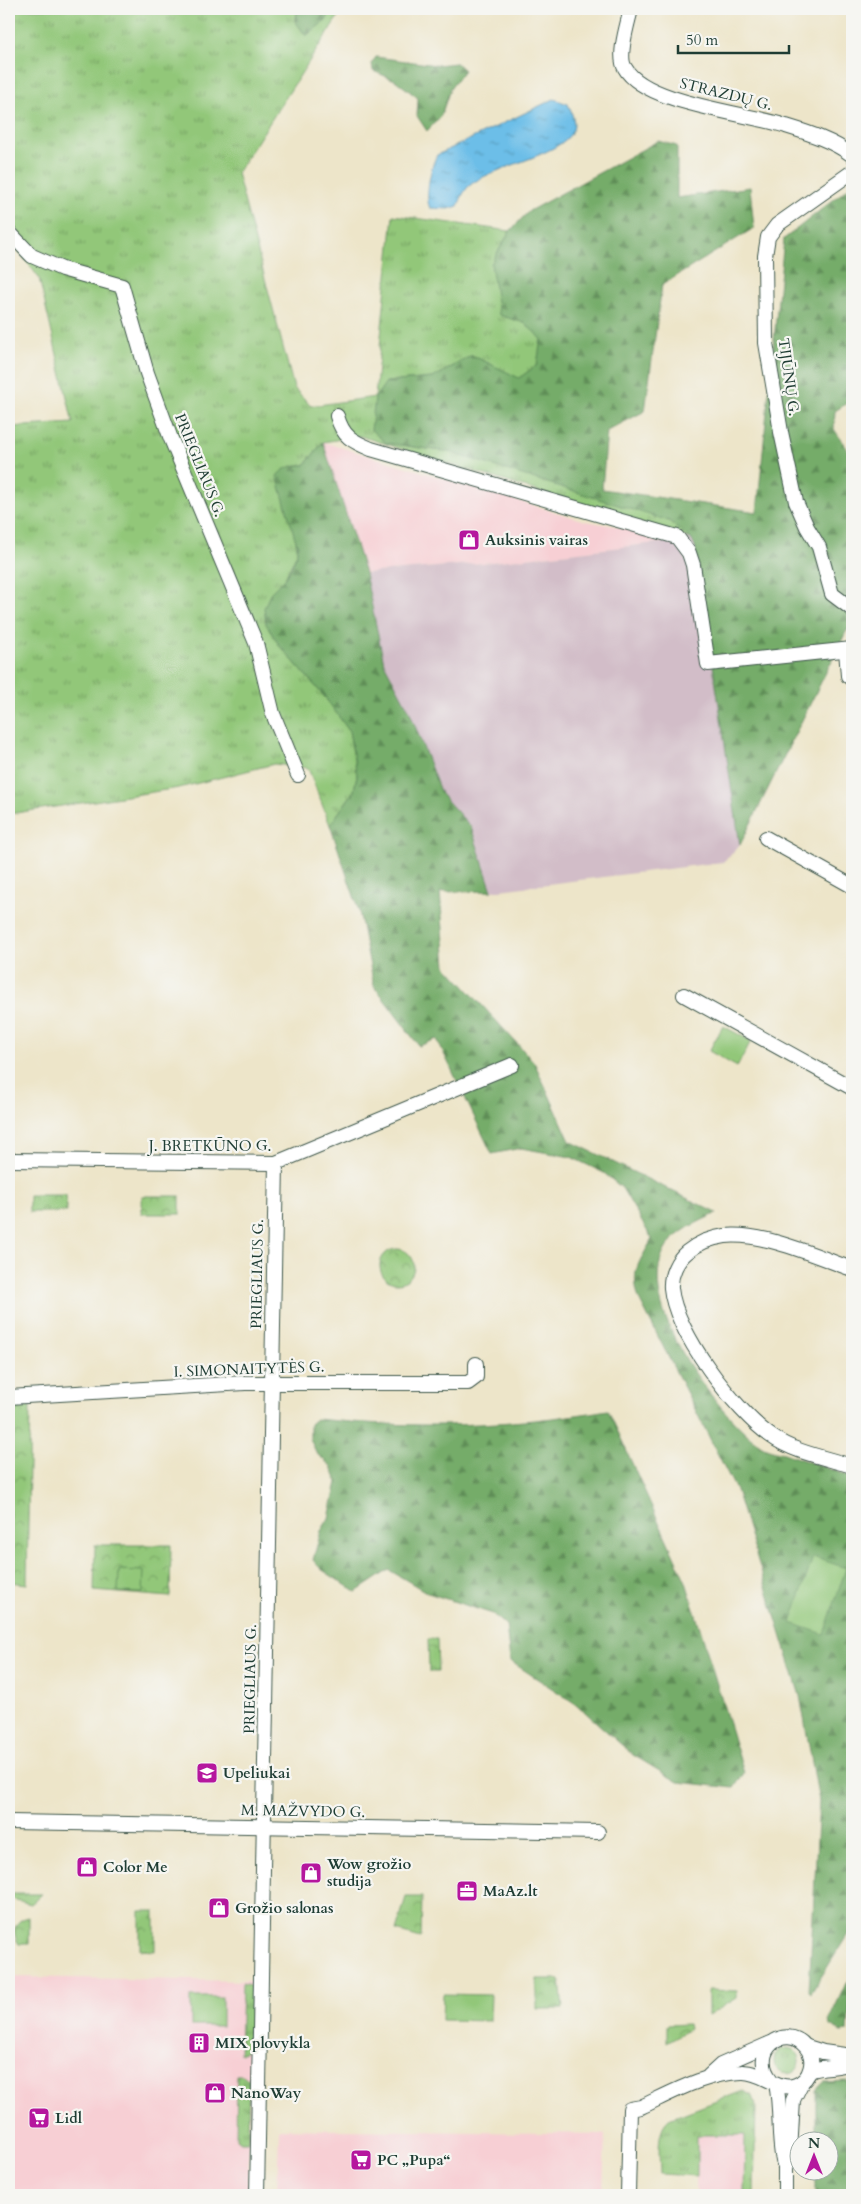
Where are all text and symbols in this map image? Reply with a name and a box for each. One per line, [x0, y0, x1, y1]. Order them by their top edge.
scale bar [678, 22, 790, 54]
text: 50 m [686, 30, 718, 50]
street label: STRAZDŲ G. [678, 73, 774, 115]
street label: TIJŪNŲ G. [774, 337, 804, 417]
street label: PRIEGLIAUS G. [170, 410, 230, 520]
shop icon: Auksinis vairas [457, 528, 481, 552]
place label: Auksinis vairas [485, 530, 588, 550]
street label: J. BRETKŪNO G. [147, 1136, 271, 1156]
street label: PRIEGLIAUS G. [246, 1219, 268, 1329]
street label: I. SIMONAITYTĖS G. [173, 1356, 325, 1382]
street label: PRIEGLIAUS G. [239, 1624, 261, 1734]
school or university icon: Upeliukai [195, 1761, 219, 1785]
place label: Upeliukai [223, 1763, 291, 1783]
street label: M. MAŽVYDO G. [241, 1800, 365, 1822]
place label: Wow grožio studija [326, 1854, 411, 1891]
shop icon: Color Me [75, 1855, 99, 1879]
place label: Color Me [103, 1857, 168, 1877]
shop icon: Wow grožio studija [299, 1861, 323, 1885]
office icon: MaAz.lt [455, 1879, 479, 1903]
place label: MaAz.lt [483, 1881, 538, 1901]
shop icon: Grožio salonas [207, 1896, 231, 1920]
place label: Grožio salonas [235, 1898, 334, 1918]
building icon: MIX plovykla [187, 2031, 211, 2055]
place label: MIX plovykla [215, 2033, 311, 2053]
shop icon: NanoWay [203, 2081, 227, 2105]
place label: NanoWay [231, 2083, 302, 2103]
supermarket icon: Lidl [27, 2106, 51, 2130]
place label: Lidl [55, 2108, 83, 2128]
north arrow [788, 2132, 838, 2182]
text: N [808, 2134, 820, 2153]
supermarket icon: PC „Pupa“ [349, 2148, 373, 2172]
place label: PC „Pupa“ [377, 2150, 451, 2170]

